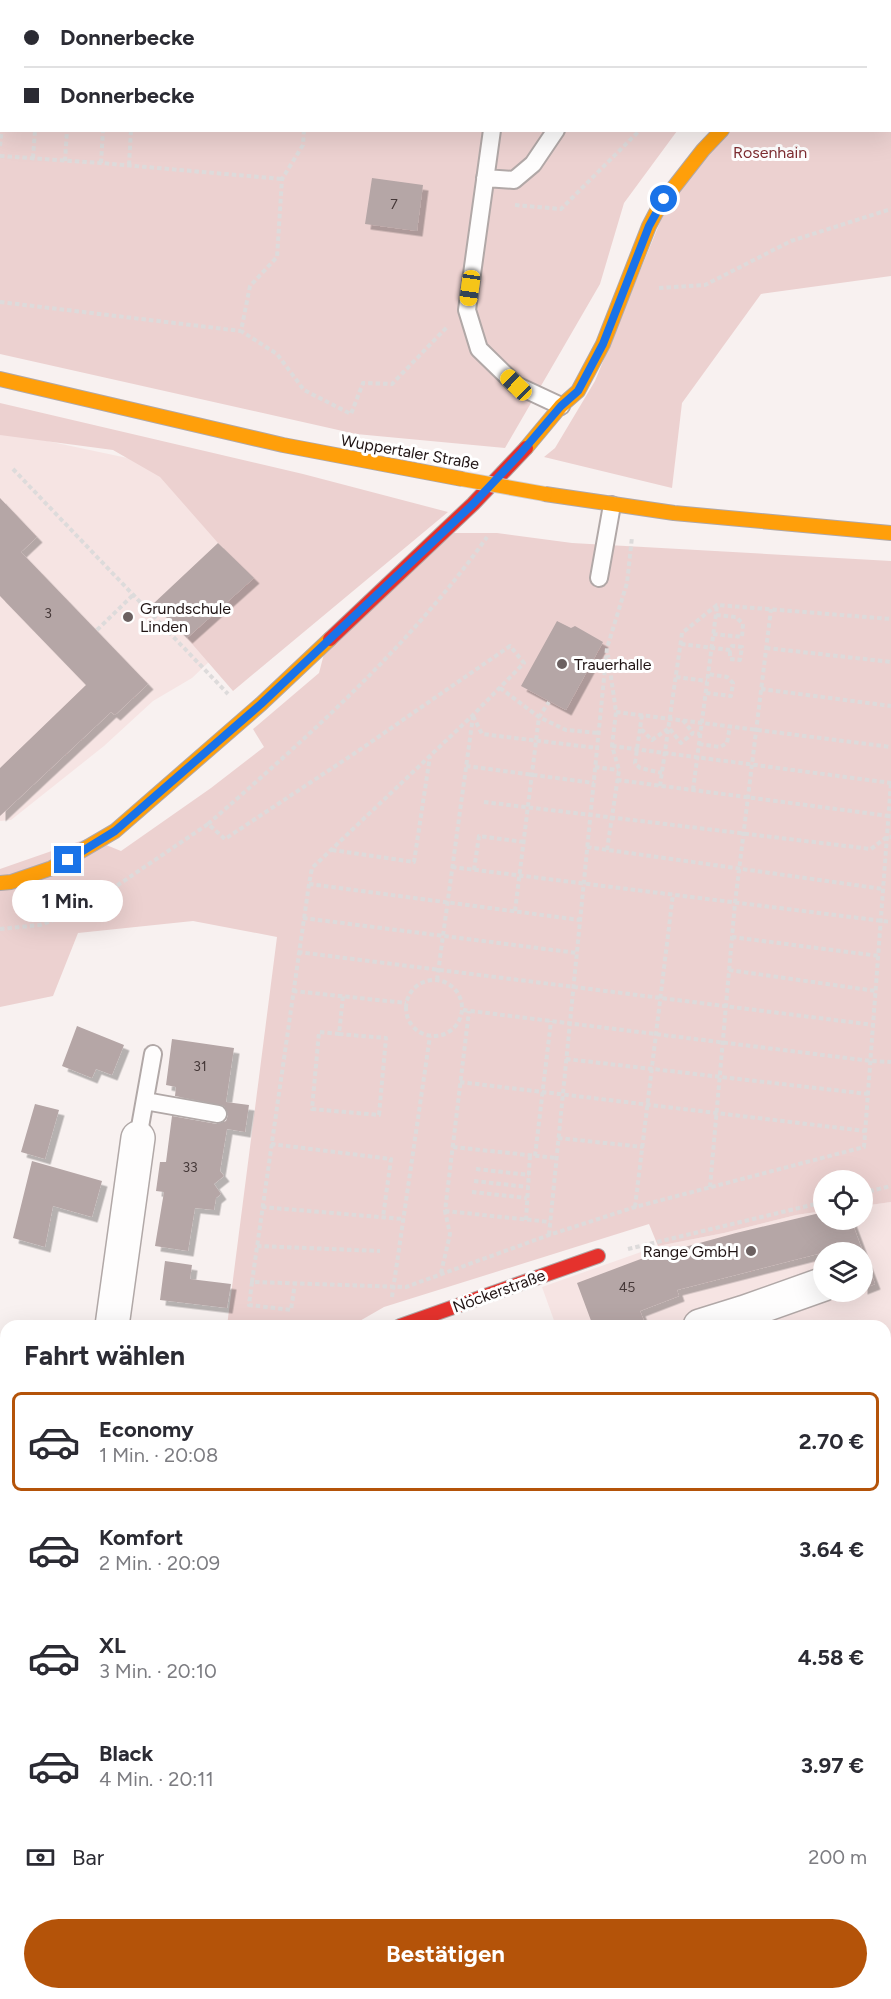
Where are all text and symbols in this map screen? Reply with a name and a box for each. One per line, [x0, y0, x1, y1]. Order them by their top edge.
text: Donnerbecke [60, 24, 194, 51]
text: Donnerbecke [60, 82, 194, 109]
park label: Rosenhain [733, 143, 807, 162]
route start [650, 185, 677, 212]
house number: 7 [390, 196, 398, 213]
car [459, 269, 481, 307]
car [497, 366, 535, 404]
street label: Wuppertaler Straße [339, 430, 481, 474]
place label: Grundschule Linden [140, 599, 231, 636]
house number: 3 [44, 605, 52, 622]
marker: Grundschule Linden [121, 610, 135, 624]
place label: Trauerhalle [574, 655, 652, 674]
marker: Trauerhalle [555, 657, 569, 671]
route end [54, 846, 81, 873]
callout: 1 Min. [13, 881, 124, 923]
text: 1 Min. [42, 889, 93, 913]
house number: 31 [193, 1058, 207, 1075]
house number: 33 [182, 1159, 198, 1176]
map controls [813, 1170, 873, 1302]
button: locate [813, 1170, 873, 1230]
place label: Range GmbH [643, 1242, 739, 1261]
button: layers [813, 1242, 873, 1302]
marker: Range GmbH [744, 1244, 758, 1258]
street label: Nöckerstraße [450, 1265, 548, 1316]
house number: 45 [619, 1279, 635, 1296]
text: Fahrt wählen [24, 1339, 185, 1372]
icon: car [27, 1415, 81, 1469]
text: Economy [99, 1416, 194, 1443]
text: 2.70 € [799, 1428, 864, 1455]
text: 1 Min. · 20:08 [99, 1443, 218, 1467]
icon: car [27, 1523, 81, 1577]
text: Komfort [99, 1524, 183, 1551]
text: 3.64 € [799, 1536, 864, 1563]
text: 2 Min. · 20:09 [99, 1551, 220, 1575]
icon: car [27, 1631, 81, 1685]
text: XL [99, 1632, 126, 1659]
text: 4.58 € [798, 1644, 864, 1671]
text: 3 Min. · 20:10 [99, 1659, 217, 1683]
icon: car [27, 1739, 81, 1793]
text: Black [99, 1740, 153, 1767]
text: 3.97 € [801, 1752, 864, 1779]
text: 4 Min. · 20:11 [99, 1767, 214, 1791]
icon: cash [24, 1841, 57, 1874]
text: Bar [72, 1844, 104, 1871]
text: 200 m [808, 1845, 867, 1869]
button: Bestätigen [24, 1919, 867, 1988]

